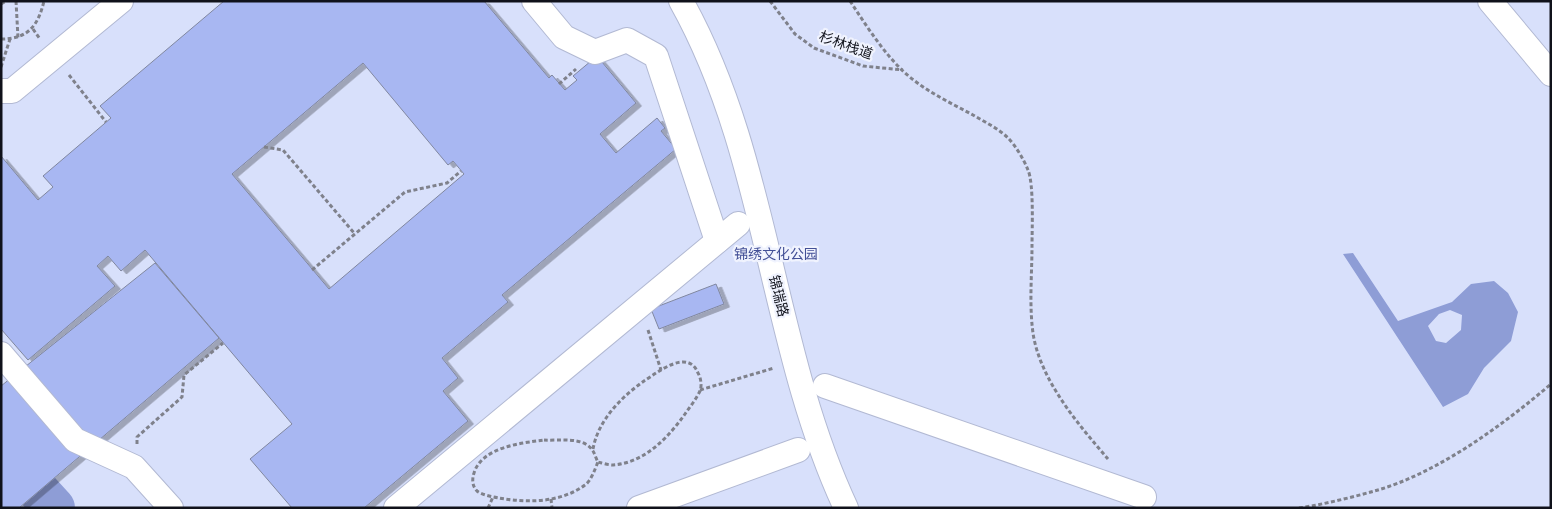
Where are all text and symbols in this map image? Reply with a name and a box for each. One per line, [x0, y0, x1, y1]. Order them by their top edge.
street label: 杉林栈道 [817, 28, 875, 62]
park label: 锦绣文化公园 [734, 246, 818, 262]
street label: 锦瑞路 [766, 274, 792, 318]

